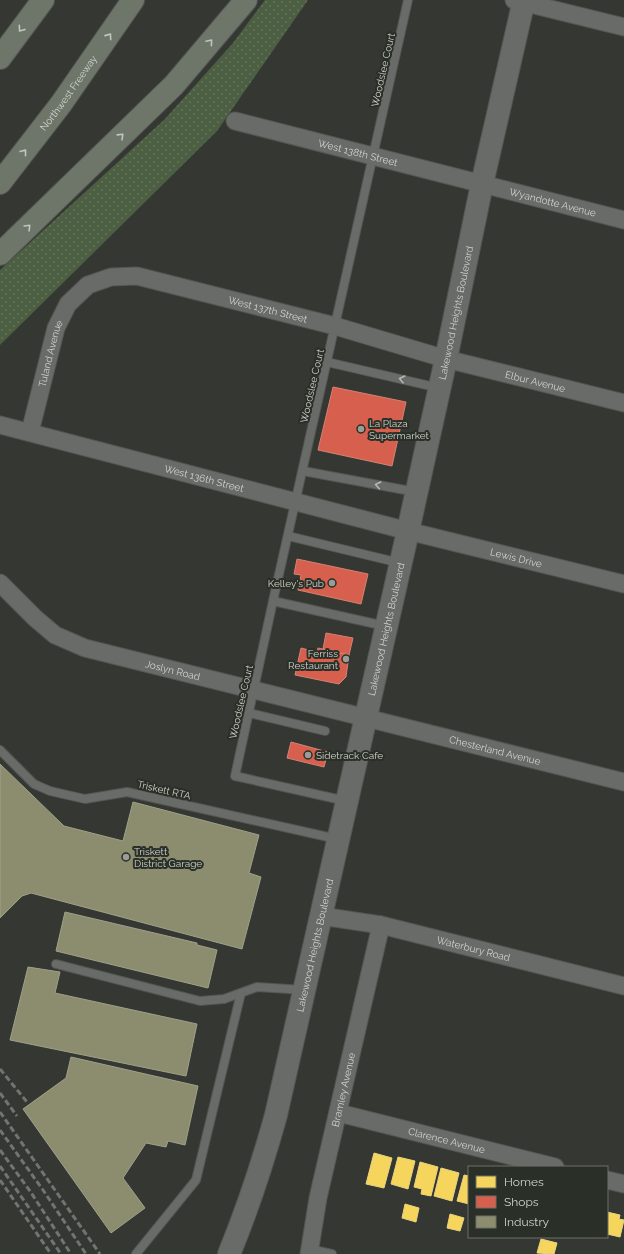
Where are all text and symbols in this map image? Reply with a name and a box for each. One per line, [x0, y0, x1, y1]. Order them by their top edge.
one-way arrow [19, 25, 26, 32]
street label: Woodslee Court [369, 31, 397, 108]
one-way arrow [104, 33, 112, 40]
one-way arrow [206, 39, 213, 47]
street label: Northwest Freeway [37, 53, 99, 133]
one-way arrow [116, 133, 124, 141]
street label: West 138th Street [317, 137, 400, 168]
one-way arrow [20, 150, 27, 157]
street label: Wyandotte Avenue [508, 186, 597, 218]
one-way arrow [23, 224, 31, 232]
street label: Lakewood Heights Boulevard [436, 245, 475, 380]
street label: West 137th Street [227, 294, 309, 324]
street label: Tuland Avenue [36, 318, 65, 388]
street label: Woodslee Court [298, 347, 326, 424]
street label: Elbur Avenue [504, 368, 567, 394]
one-way arrow [399, 376, 405, 384]
place label: La Plaza Supermarket [369, 418, 430, 441]
marker: La Plaza Supermarket [356, 424, 366, 434]
street label: West 136th Street [163, 462, 246, 494]
one-way arrow [375, 481, 382, 490]
street label: Lewis Drive [489, 546, 543, 569]
street label: Lakewood Heights Boulevard [365, 561, 406, 697]
place label: Kelley's Pub [268, 578, 324, 589]
marker: Kelley's Pub [327, 578, 337, 588]
place label: Ferriss Restaurant [288, 648, 339, 671]
marker: Ferriss Restaurant [341, 654, 351, 664]
street label: Joslyn Road [144, 658, 201, 682]
street label: Woodslee Court [227, 663, 255, 740]
street label: Chesterland Avenue [448, 733, 542, 767]
marker: Sidetrack Cafe [303, 750, 313, 760]
place label: Sidetrack Cafe [316, 750, 383, 761]
street label: Triskett RTA [136, 779, 192, 802]
place label: Triskett District Garage [134, 846, 202, 869]
marker: Triskett District Garage [121, 852, 131, 862]
street label: Lakewood Heights Boulevard [294, 878, 335, 1013]
street label: Waterbury Road [436, 934, 511, 963]
street label: Bramley Avenue [329, 1051, 357, 1128]
street label: Clarence Avenue [407, 1125, 486, 1155]
legend [468, 1166, 608, 1238]
text: Homes [504, 1175, 544, 1189]
text: Shops [504, 1195, 539, 1209]
text: Industry [504, 1215, 550, 1229]

